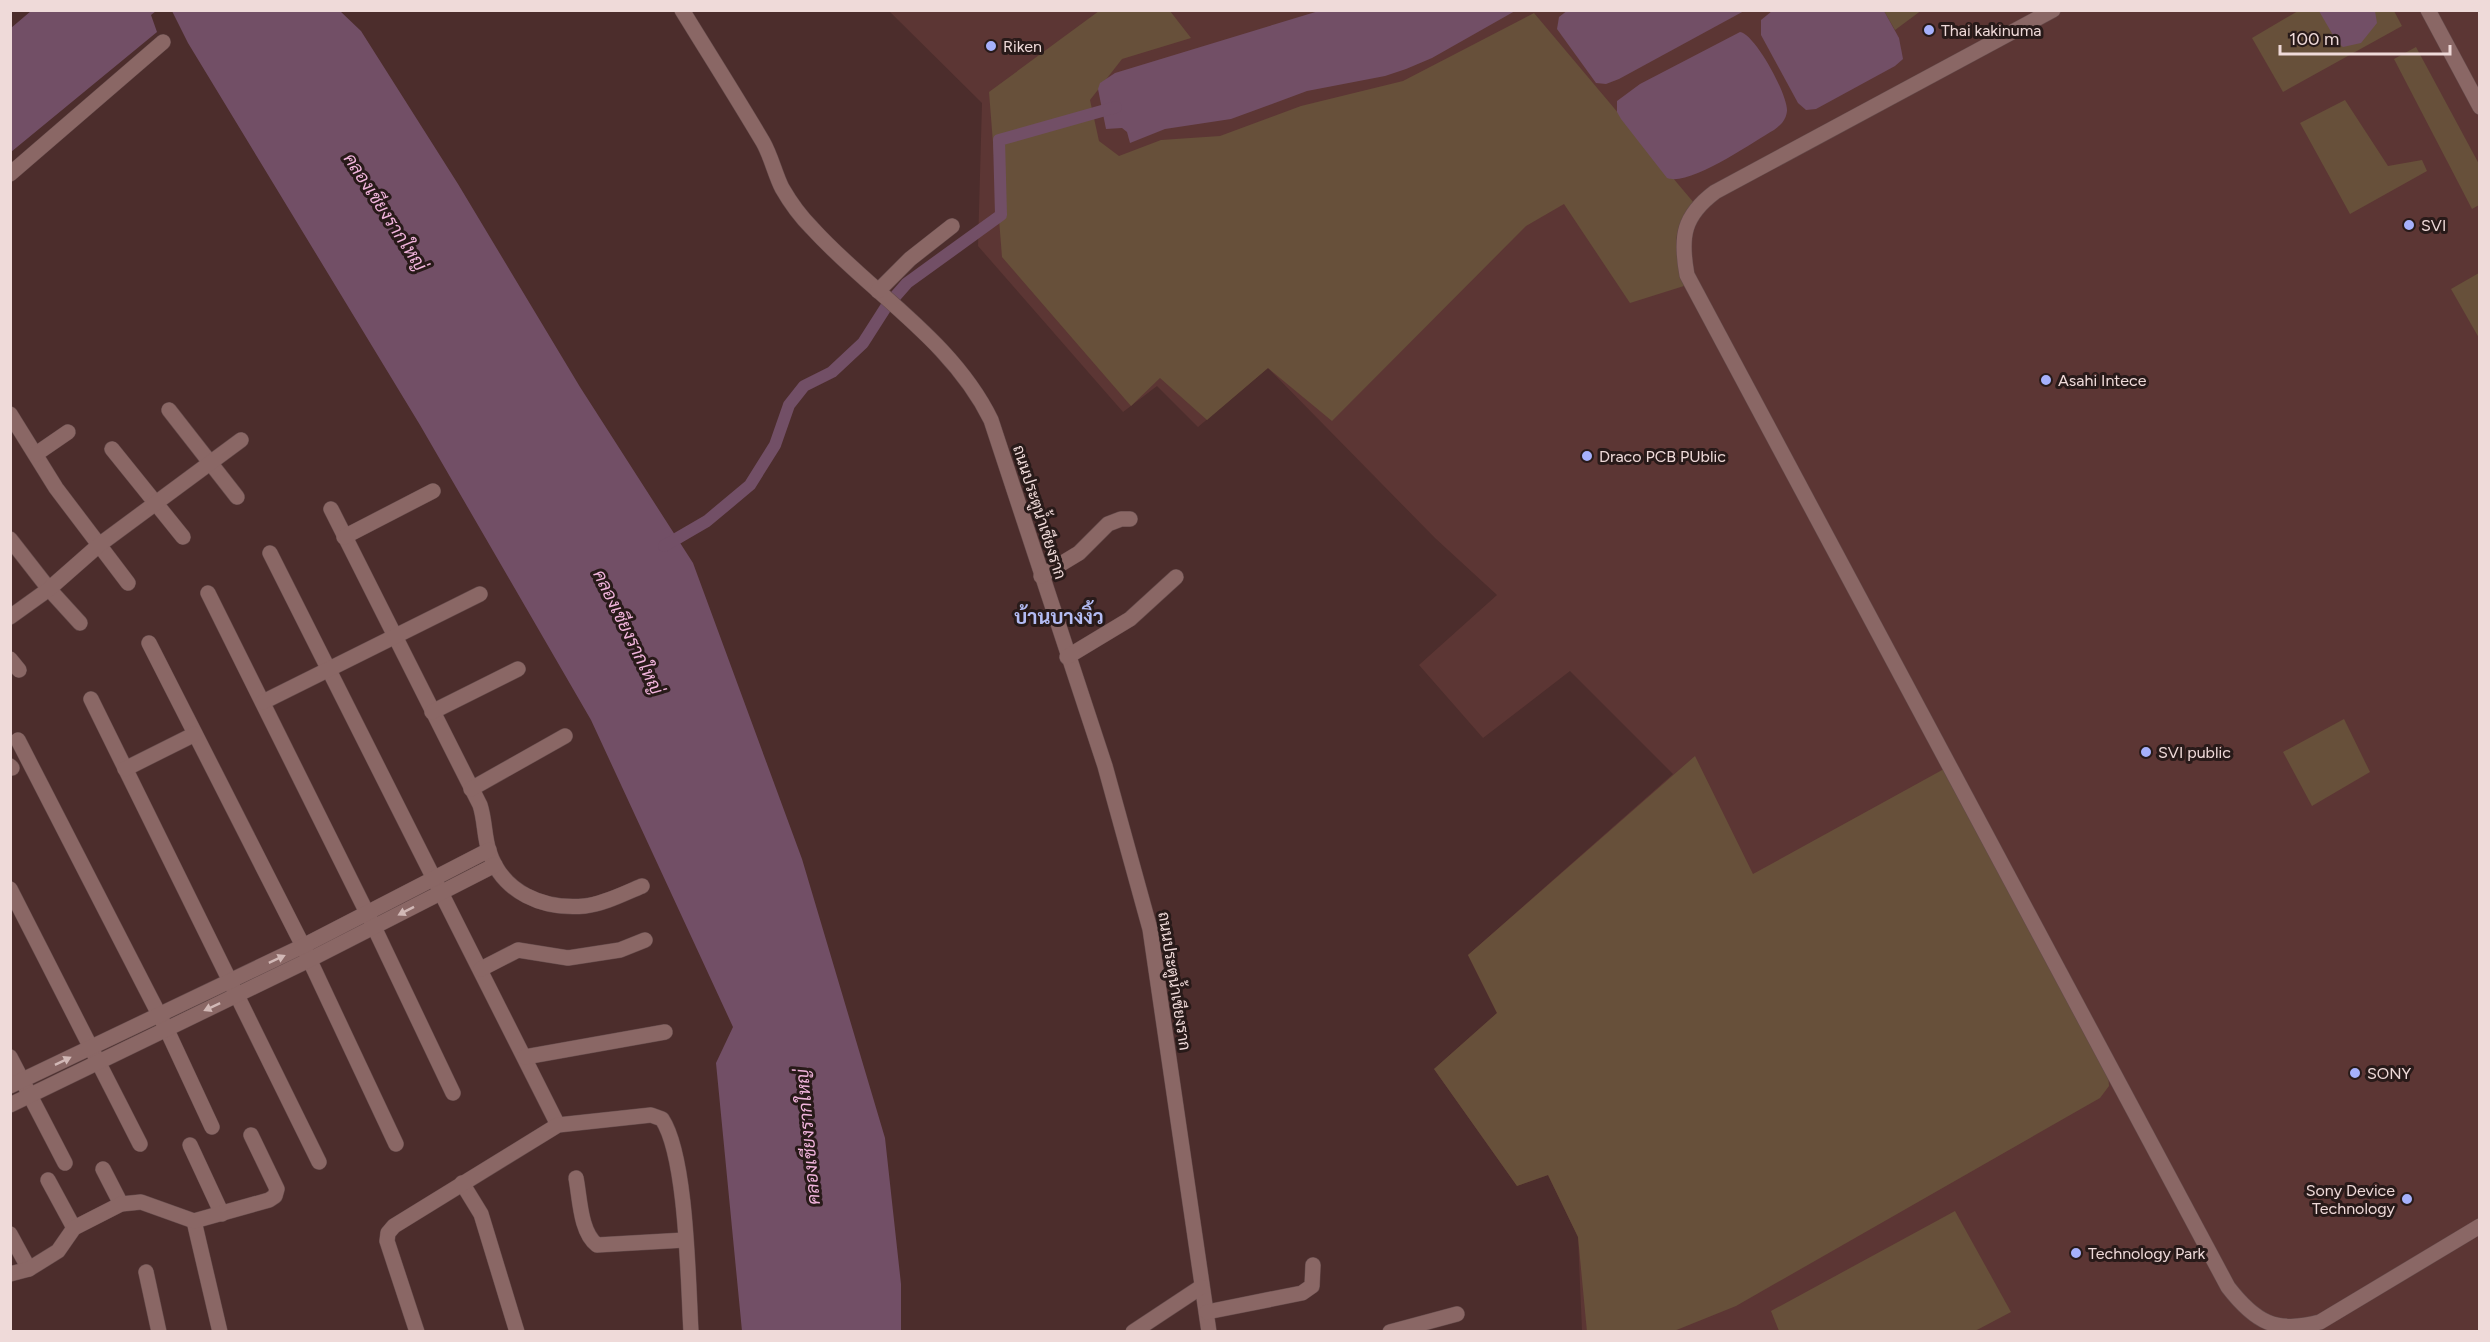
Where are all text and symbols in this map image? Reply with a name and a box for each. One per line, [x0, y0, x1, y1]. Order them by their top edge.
scale bar [2280, 18, 2450, 56]
place label: Thai kakinuma [1941, 21, 2041, 40]
marker: Thai kakinuma [1922, 23, 1936, 37]
text: 100 m [2289, 28, 2339, 50]
place label: Riken [1003, 37, 1042, 56]
marker: Riken [984, 39, 998, 53]
water label: คลองเชียงรากใหญ่ [339, 148, 434, 276]
place label: SVI [2421, 216, 2446, 235]
marker: SVI [2402, 218, 2416, 232]
place label: Asahi Intece [2058, 371, 2147, 390]
marker: Asahi Intece [2039, 373, 2053, 387]
street label: ถนนประตูน้ำเชียงราก [1007, 441, 1075, 582]
place label: Draco PCB PUblic [1599, 447, 1726, 466]
marker: Draco PCB PUblic [1580, 449, 1594, 463]
water label: คลองเชียงรากใหญ่ [588, 565, 670, 699]
district label: บ้านบางงิ้ว [1014, 600, 1104, 629]
place label: SVI public [2158, 743, 2231, 762]
marker: SVI public [2139, 745, 2153, 759]
one-way arrow [397, 906, 414, 916]
street label: ถนนประตูน้ำเชียงราก [1152, 910, 1200, 1052]
one-way arrow [268, 953, 286, 963]
one-way arrow [204, 1002, 221, 1011]
one-way arrow [55, 1056, 72, 1065]
place label: SONY [2367, 1064, 2412, 1083]
marker: SONY [2348, 1066, 2362, 1080]
water label: คลองเชียงรากใหญ่ [789, 1067, 825, 1206]
place label: Sony Device Technology [2306, 1181, 2396, 1218]
marker: Sony Device Technology [2400, 1192, 2414, 1206]
place label: Technology Park [2088, 1244, 2206, 1263]
marker: Technology Park [2069, 1246, 2083, 1260]

